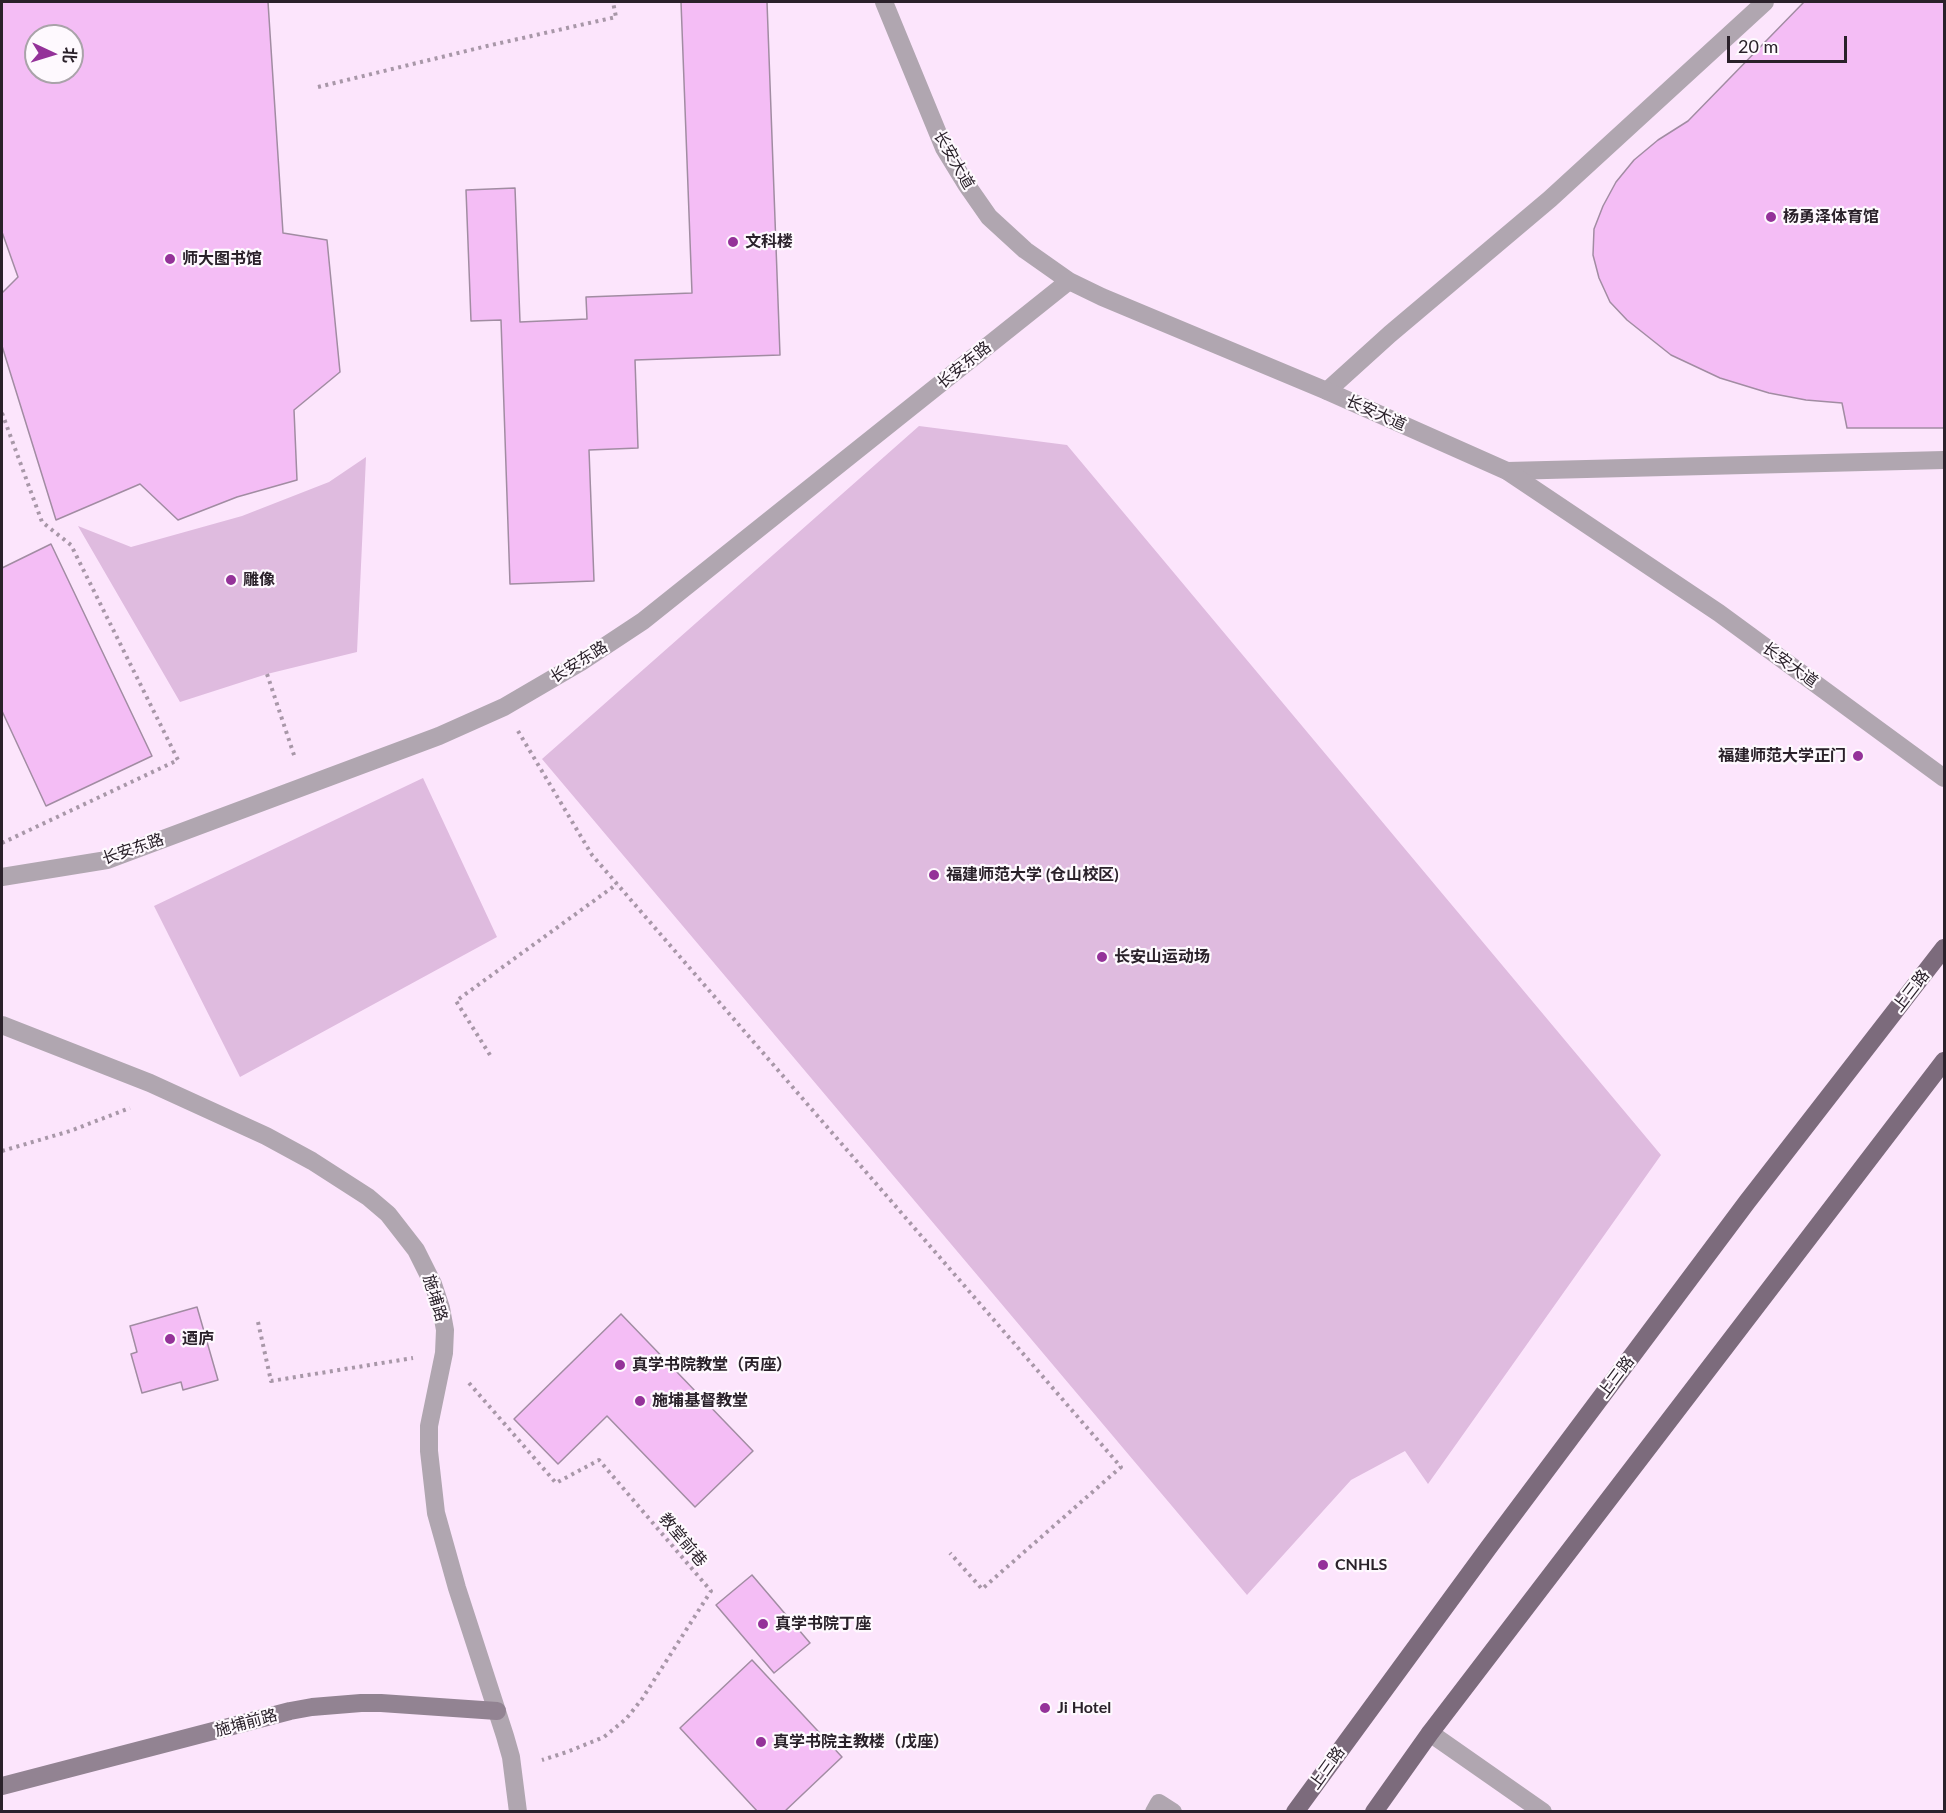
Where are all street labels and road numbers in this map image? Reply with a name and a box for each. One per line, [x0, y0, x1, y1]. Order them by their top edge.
street label: 长安大道 [930, 127, 978, 193]
street label: 长安东路 [933, 337, 995, 393]
street label: 长安大道 [1343, 391, 1409, 435]
street label: 长安东路 [547, 637, 611, 687]
street label: 长安大道 [1758, 638, 1822, 692]
street label: 长安东路 [100, 830, 166, 868]
street label: 上三路 [1889, 966, 1933, 1016]
street label: 施埔路 [419, 1272, 451, 1324]
street label: 上三路 [1594, 1352, 1638, 1402]
street label: 教堂前巷 [655, 1509, 711, 1571]
street label: 施埔前路 [213, 1705, 279, 1741]
street label: 上三路 [1305, 1743, 1349, 1793]

